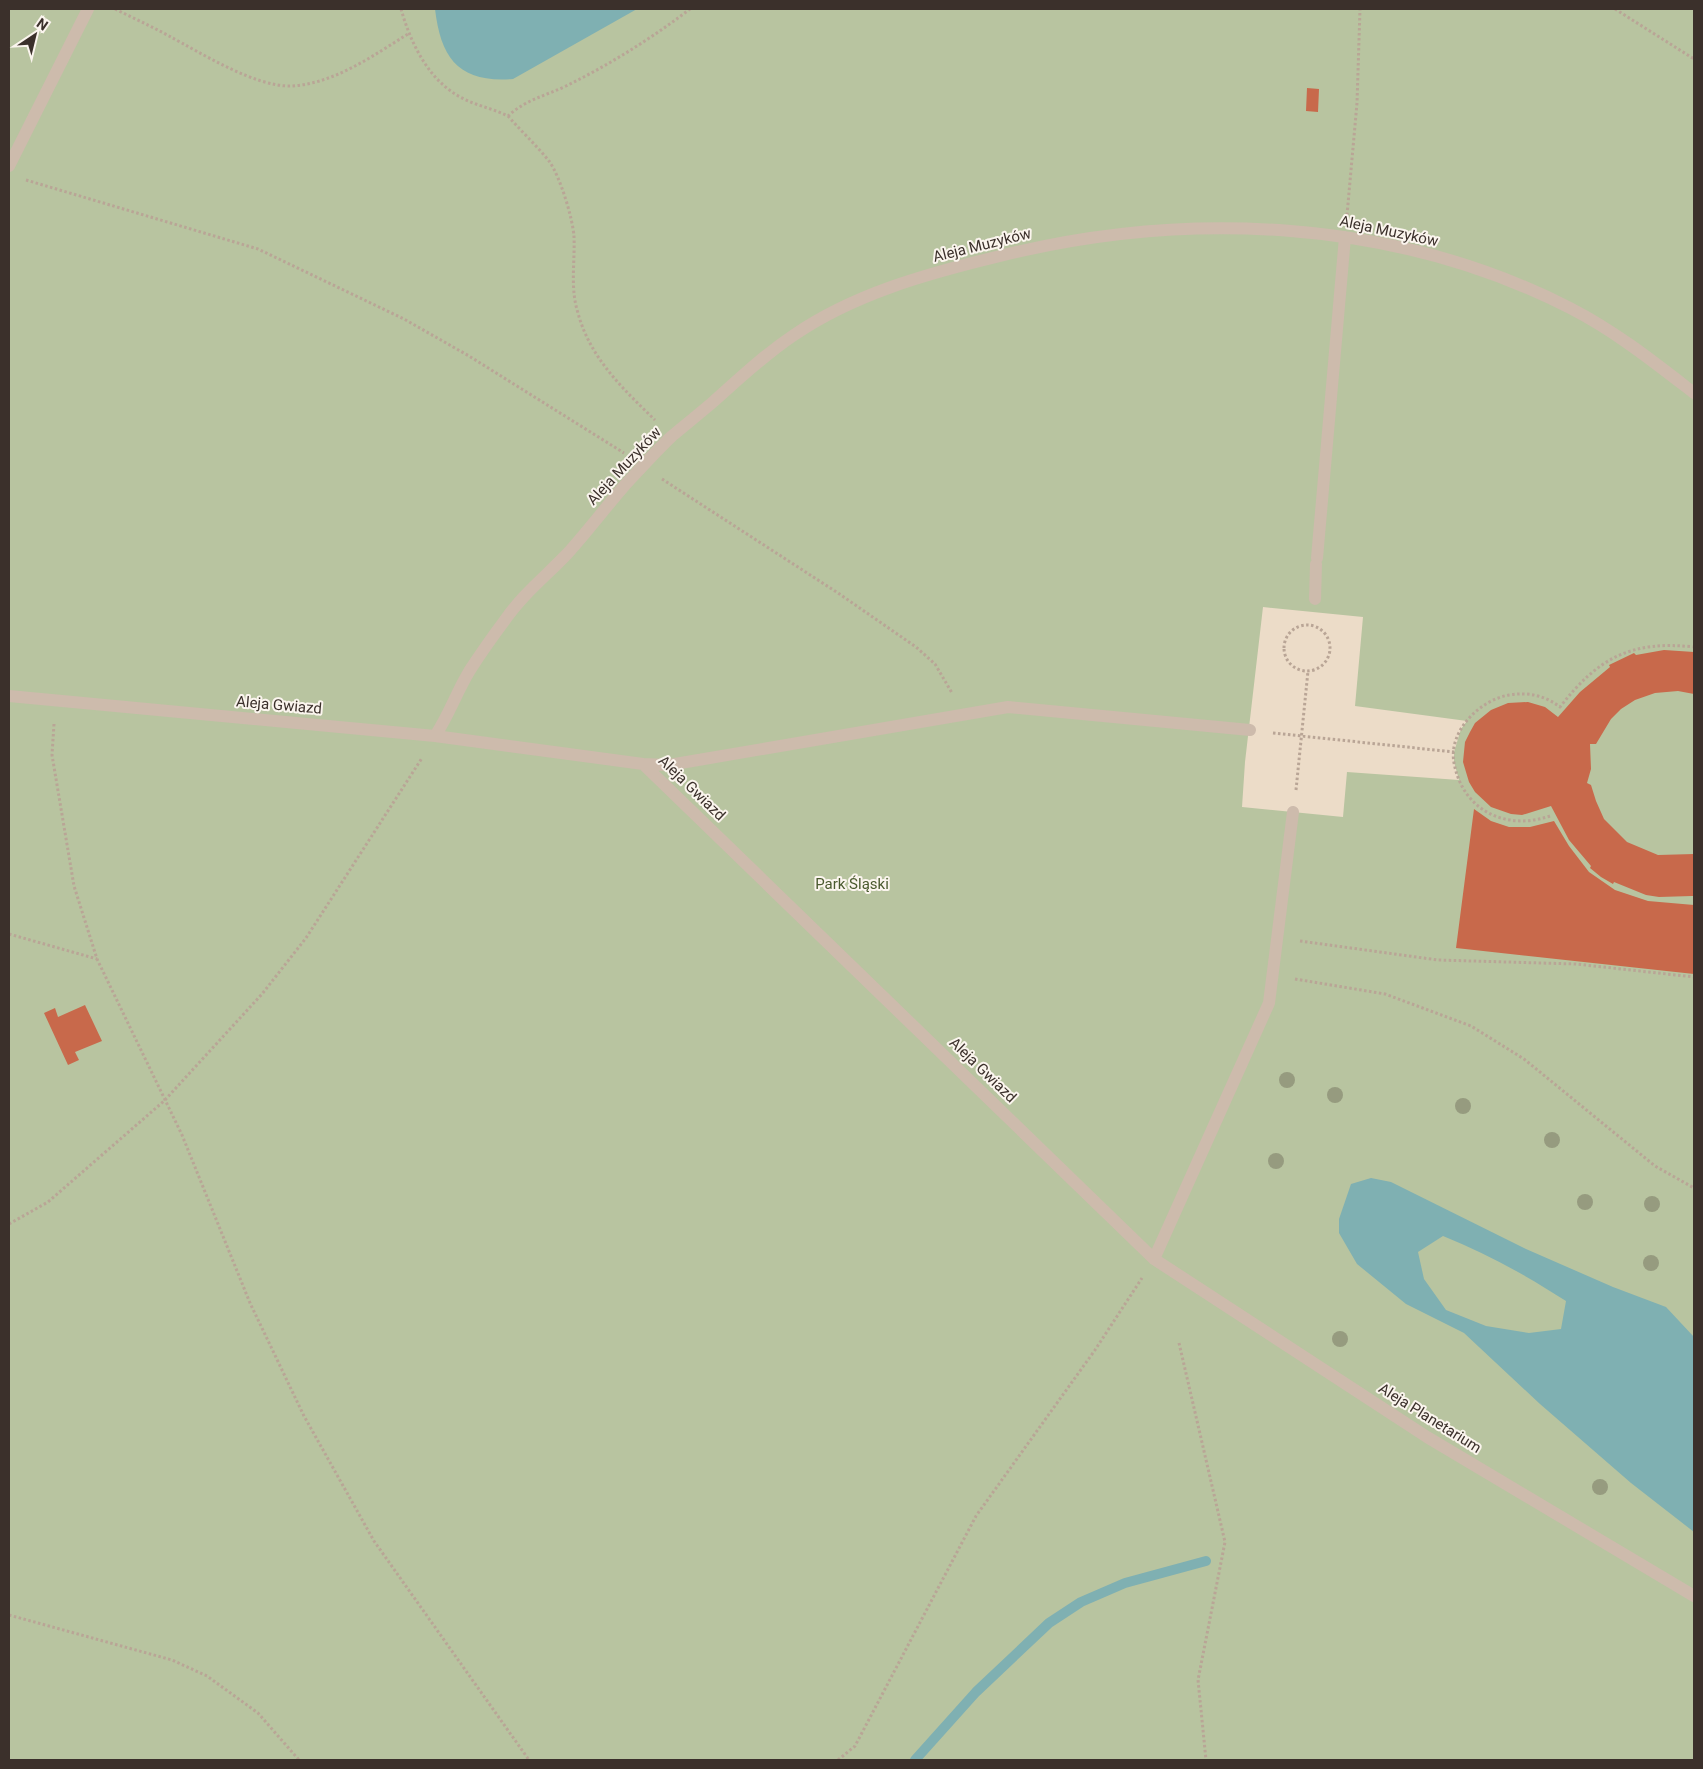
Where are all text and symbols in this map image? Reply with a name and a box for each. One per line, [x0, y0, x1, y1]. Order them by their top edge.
north arrow [10, 10, 60, 60]
text: N [34, 15, 51, 34]
street label: Aleja Muzyków [1338, 212, 1440, 250]
street label: Aleja Muzyków [931, 224, 1033, 266]
street label: Aleja Muzyków [583, 423, 665, 509]
street label: Aleja Gwiazd [235, 692, 323, 718]
street label: Aleja Gwiazd [655, 752, 729, 824]
park label: Park Śląski [815, 875, 889, 893]
street label: Aleja Gwiazd [946, 1034, 1020, 1106]
street label: Aleja Planetarium [1375, 1379, 1485, 1457]

